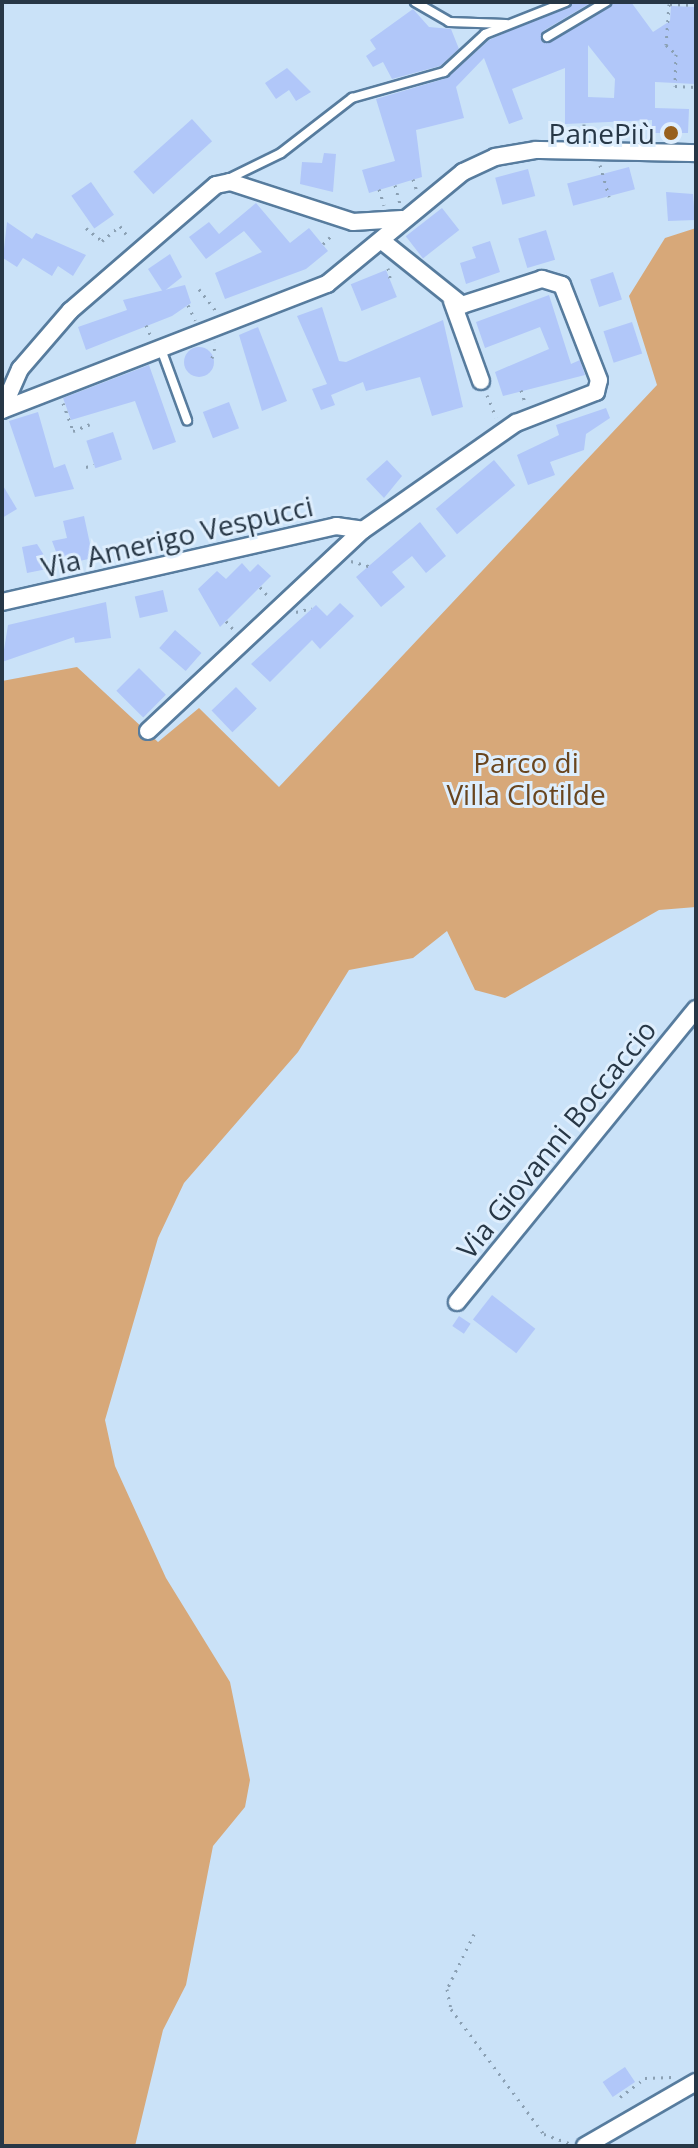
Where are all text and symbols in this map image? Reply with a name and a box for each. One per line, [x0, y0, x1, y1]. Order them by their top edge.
place label: PanePiù [549, 116, 655, 150]
marker: PanePiù [662, 124, 680, 142]
street label: Via Amerigo Vespucci [38, 488, 316, 584]
park label: Parco di Villa Clotilde [446, 745, 606, 811]
street label: Via Giovanni Boccaccio [449, 1013, 663, 1265]

